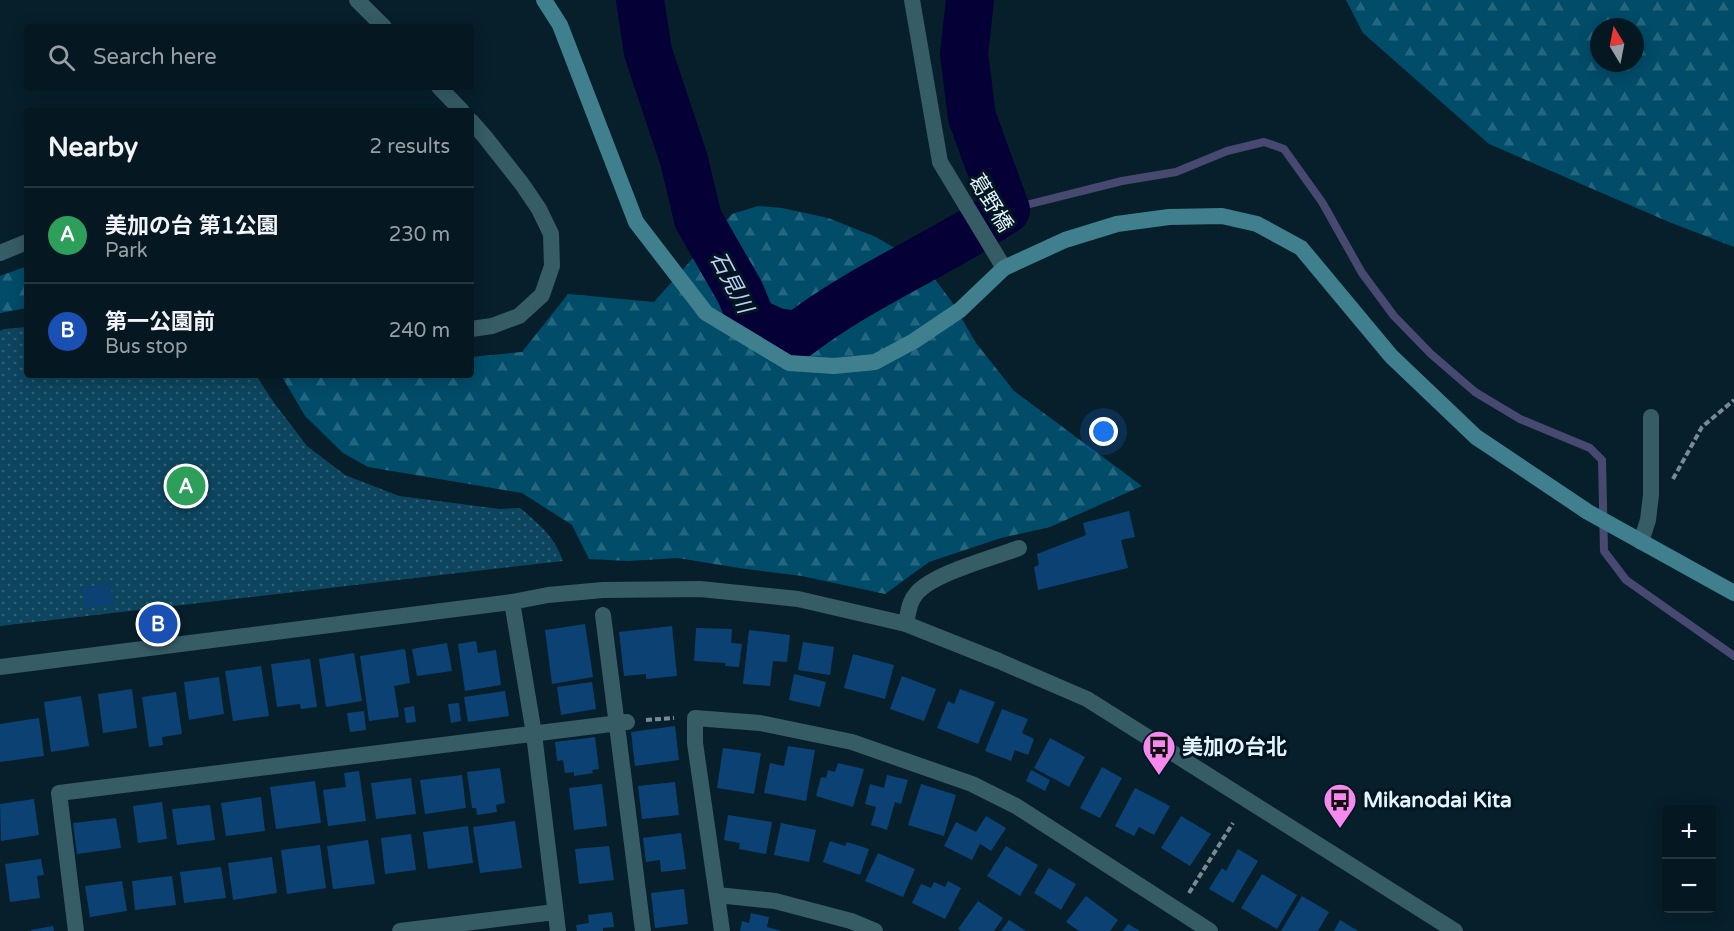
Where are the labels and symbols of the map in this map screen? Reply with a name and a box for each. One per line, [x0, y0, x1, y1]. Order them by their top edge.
north arrow [1590, 18, 1644, 72]
street label: 葛野橋 [964, 170, 1018, 237]
water label: 石見川 [704, 247, 759, 319]
your location [1089, 417, 1118, 446]
pin: A [166, 464, 206, 508]
pin: B [138, 602, 178, 646]
bus stop icon: 美加の台北 [1141, 729, 1177, 776]
place label: 美加の台北 [1182, 735, 1287, 760]
bus stop icon: Mikanodai Kita [1322, 782, 1358, 829]
place label: Mikanodai Kita [1363, 788, 1512, 813]

